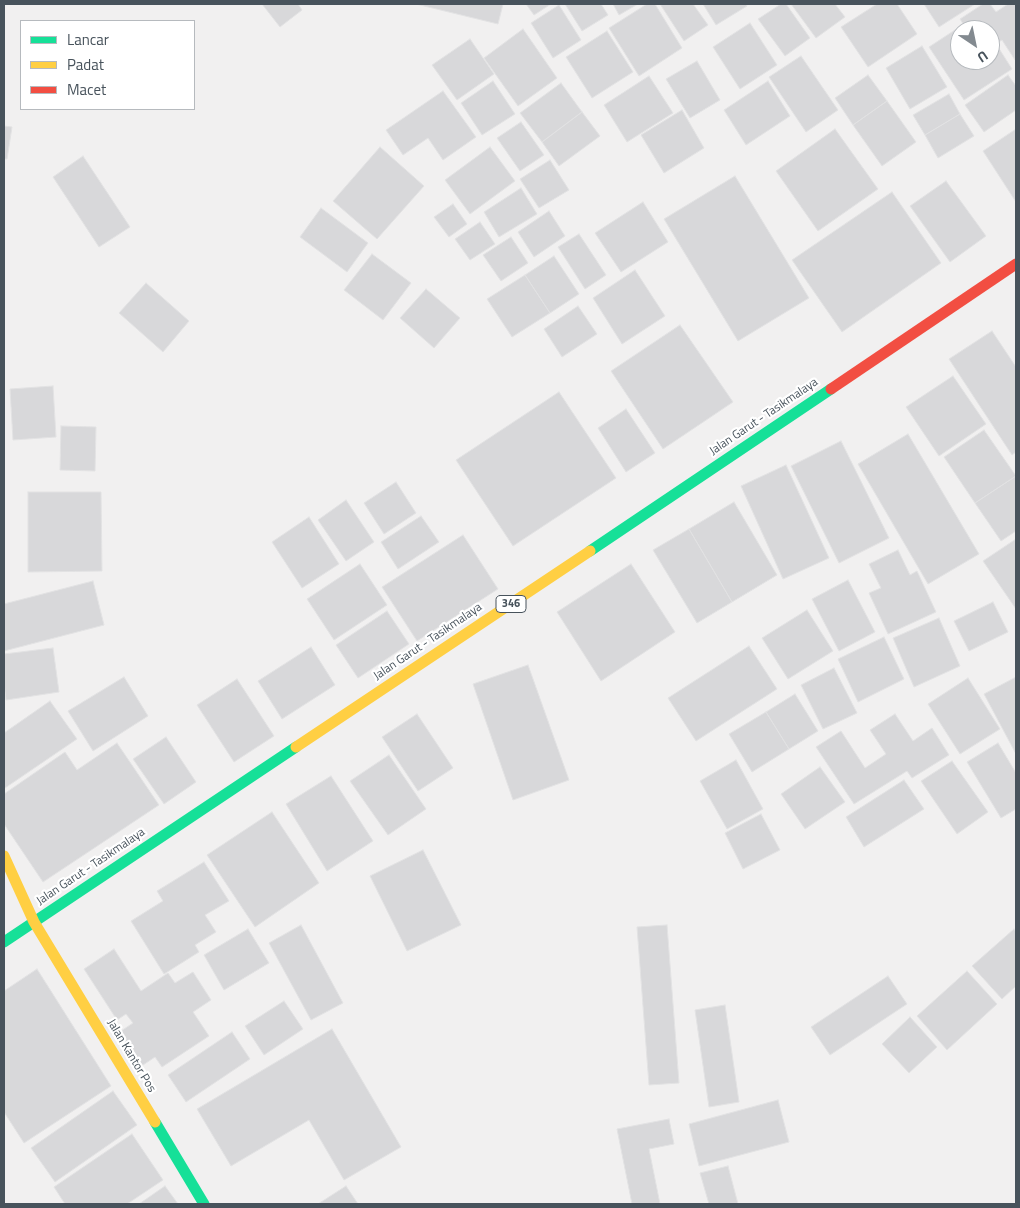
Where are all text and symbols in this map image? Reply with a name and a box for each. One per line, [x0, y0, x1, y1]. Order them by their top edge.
legend [20, 20, 195, 110]
north arrow [950, 20, 1000, 70]
text: Lancar [67, 28, 109, 51]
text: U [973, 46, 993, 68]
text: Padat [67, 53, 104, 76]
text: Macet [67, 78, 106, 101]
street label: Jalan Garut - Tasikmalaya [707, 375, 821, 459]
road number: 346 [496, 596, 526, 612]
street label: Jalan Garut - Tasikmalaya [371, 600, 485, 684]
street label: Jalan Garut - Tasikmalaya [34, 825, 148, 909]
street label: Jalan Kantor Pos [103, 1017, 159, 1095]

